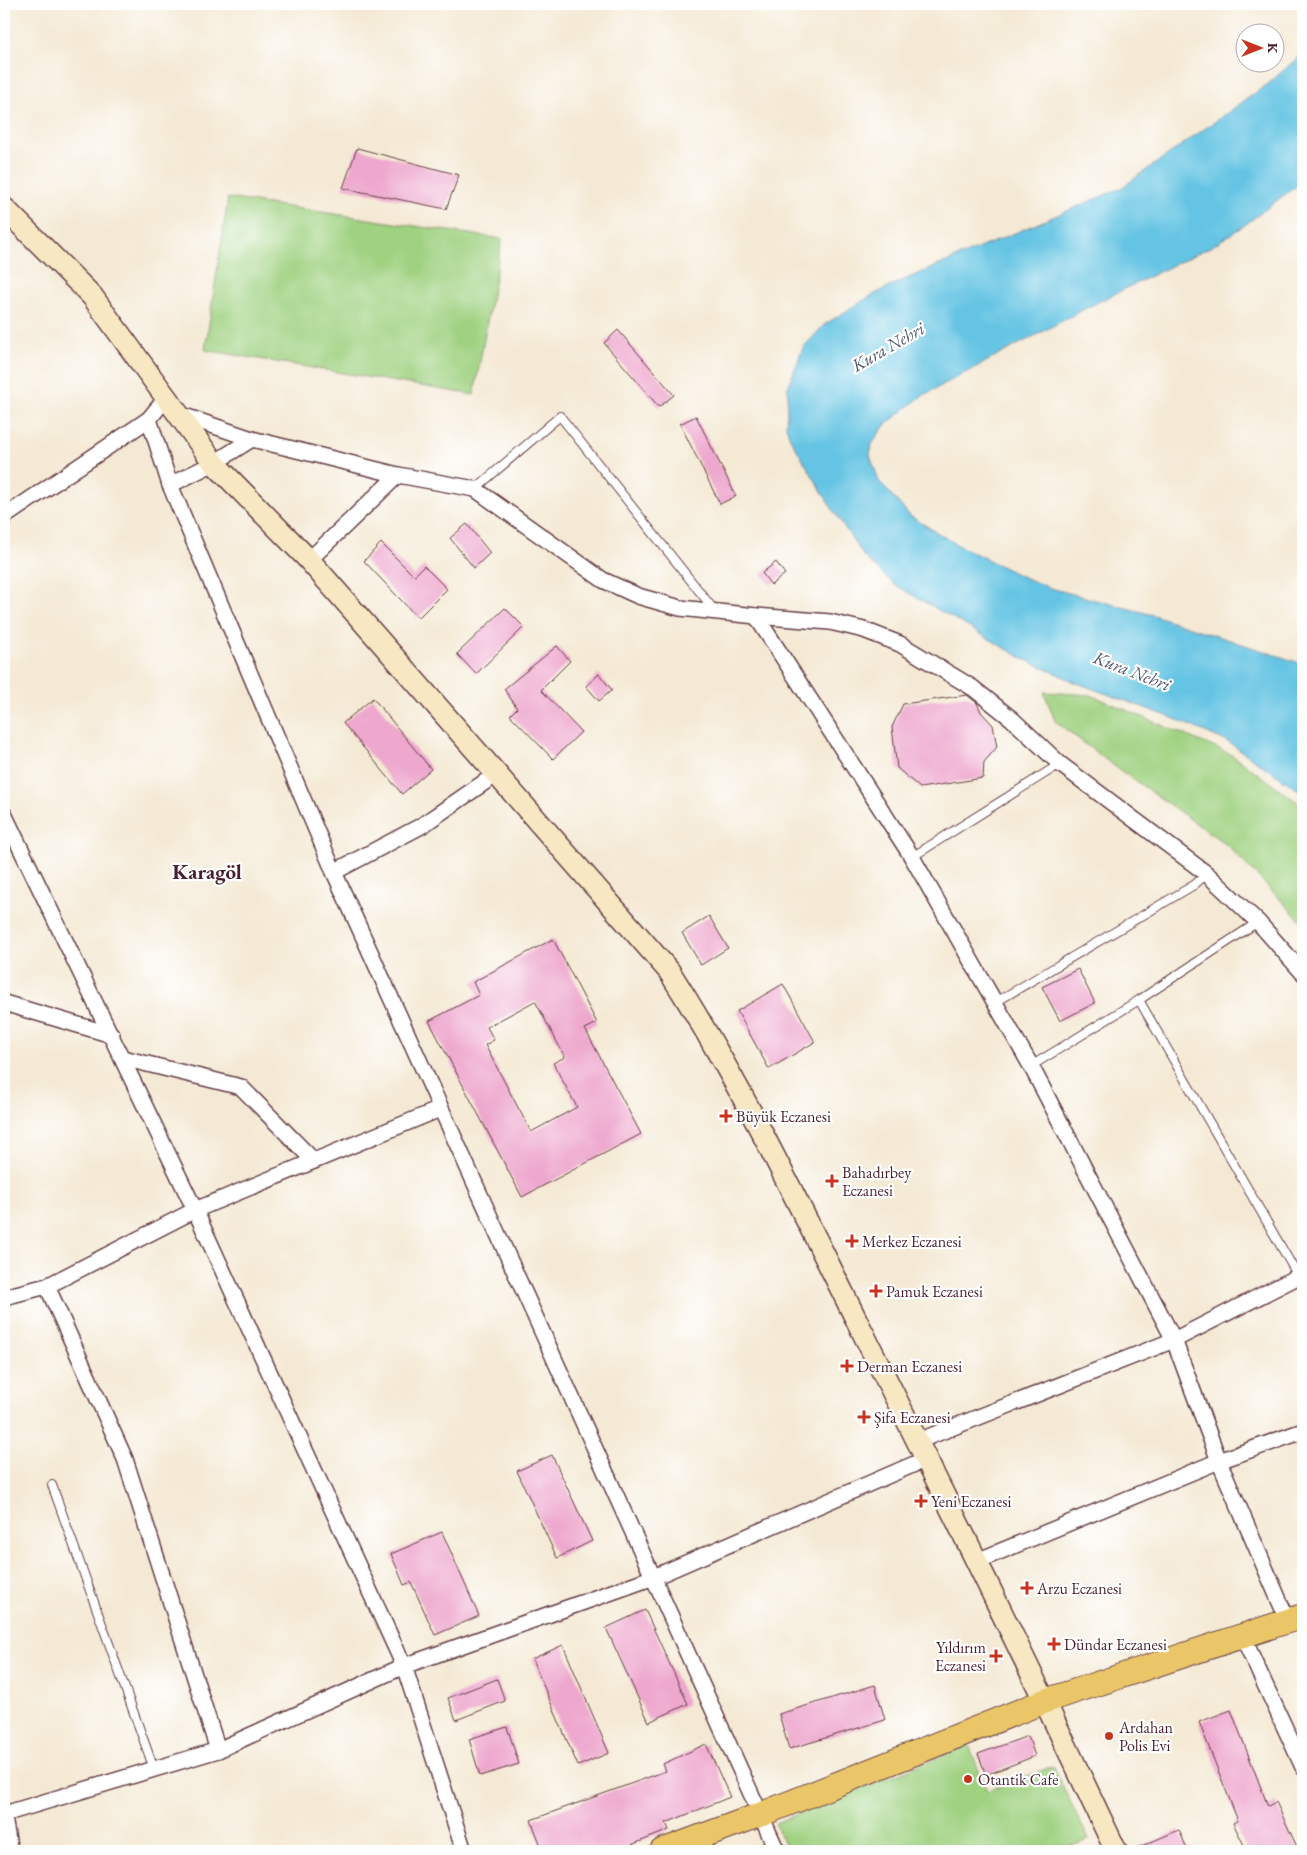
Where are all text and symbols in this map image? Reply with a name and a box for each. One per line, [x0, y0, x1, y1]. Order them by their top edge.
north arrow [1234, 22, 1284, 72]
text: K [1264, 43, 1282, 54]
water label: Kura Nehri [846, 316, 929, 377]
water label: Kura Nehri [1090, 645, 1175, 696]
district label: Karagöl [172, 858, 242, 885]
place label: Büyük Eczanesi [736, 1106, 831, 1127]
marker: Büyük Eczanesi [720, 1110, 732, 1122]
place label: Bahadırbey Eczanesi [842, 1162, 912, 1201]
marker: Bahadırbey Eczanesi [826, 1175, 838, 1187]
place label: Merkez Eczanesi [862, 1231, 962, 1252]
marker: Merkez Eczanesi [846, 1235, 858, 1247]
place label: Pamuk Eczanesi [886, 1281, 983, 1302]
marker: Pamuk Eczanesi [870, 1285, 882, 1297]
place label: Derman Eczanesi [857, 1356, 962, 1377]
marker: Derman Eczanesi [841, 1360, 853, 1372]
place label: Şifa Eczanesi [874, 1407, 951, 1428]
marker: Şifa Eczanesi [858, 1411, 870, 1423]
place label: Yeni Eczanesi [931, 1491, 1011, 1512]
marker: Yeni Eczanesi [915, 1495, 927, 1507]
place label: Arzu Eczanesi [1036, 1578, 1122, 1599]
marker: Arzu Eczanesi [1021, 1582, 1033, 1594]
place label: Dündar Eczanesi [1064, 1634, 1167, 1655]
place label: Yıldırım Eczanesi [935, 1637, 987, 1676]
marker: Dündar Eczanesi [1048, 1638, 1060, 1650]
marker: Yıldırım Eczanesi [990, 1650, 1002, 1662]
place label: Ardahan Polis Evi [1118, 1717, 1174, 1756]
marker: Ardahan Polis Evi [1103, 1730, 1115, 1742]
place label: Otantik Cafe [978, 1769, 1058, 1790]
marker: Otantik Cafe [962, 1773, 974, 1785]

